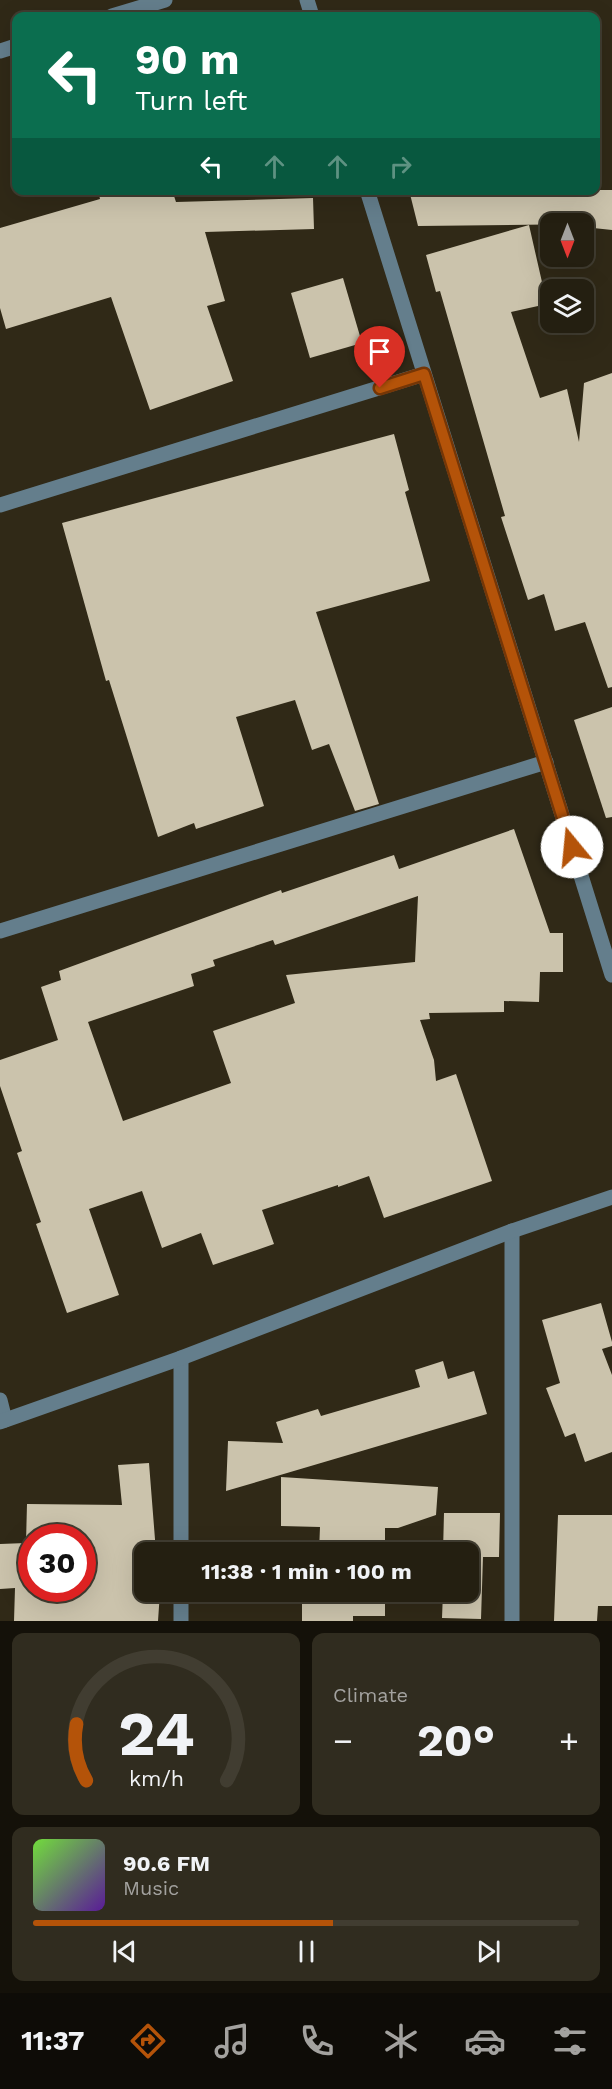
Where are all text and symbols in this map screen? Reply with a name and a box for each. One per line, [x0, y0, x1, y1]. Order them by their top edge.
text: 90 m [135, 35, 239, 84]
icon: left [36, 36, 114, 114]
text: Turn left [135, 85, 247, 117]
icon: left [195, 150, 228, 183]
icon: ahead [258, 150, 291, 183]
icon: ahead [321, 150, 354, 183]
icon: right [384, 150, 417, 183]
north arrow [540, 213, 594, 267]
map controls [540, 213, 594, 333]
button: layers [540, 279, 594, 333]
pin [354, 326, 405, 388]
icon: arrive [363, 335, 396, 368]
position arrow [540, 815, 604, 879]
speed limit sign: 30 [18, 1524, 96, 1602]
text: 11:38 · 1 min · 100 m [201, 1559, 412, 1584]
text: Climate [333, 1683, 408, 1707]
text: 24 [118, 1697, 194, 1770]
text: 20° [417, 1714, 495, 1767]
text: − [333, 1721, 353, 1760]
text: + [559, 1721, 579, 1760]
text: km/h [128, 1766, 184, 1791]
text: 90.6 FM [123, 1851, 210, 1876]
text: Music [123, 1876, 179, 1900]
icon: previous [108, 1935, 141, 1968]
icon: pause [290, 1935, 323, 1968]
icon: next [472, 1935, 505, 1968]
icon: directions [127, 2020, 169, 2062]
icon: music [211, 2020, 253, 2062]
icon: phone [296, 2020, 338, 2062]
icon: climate [380, 2020, 422, 2062]
icon: car [464, 2020, 506, 2062]
icon: filters [549, 2020, 591, 2062]
text: 11:37 [21, 2025, 84, 2057]

